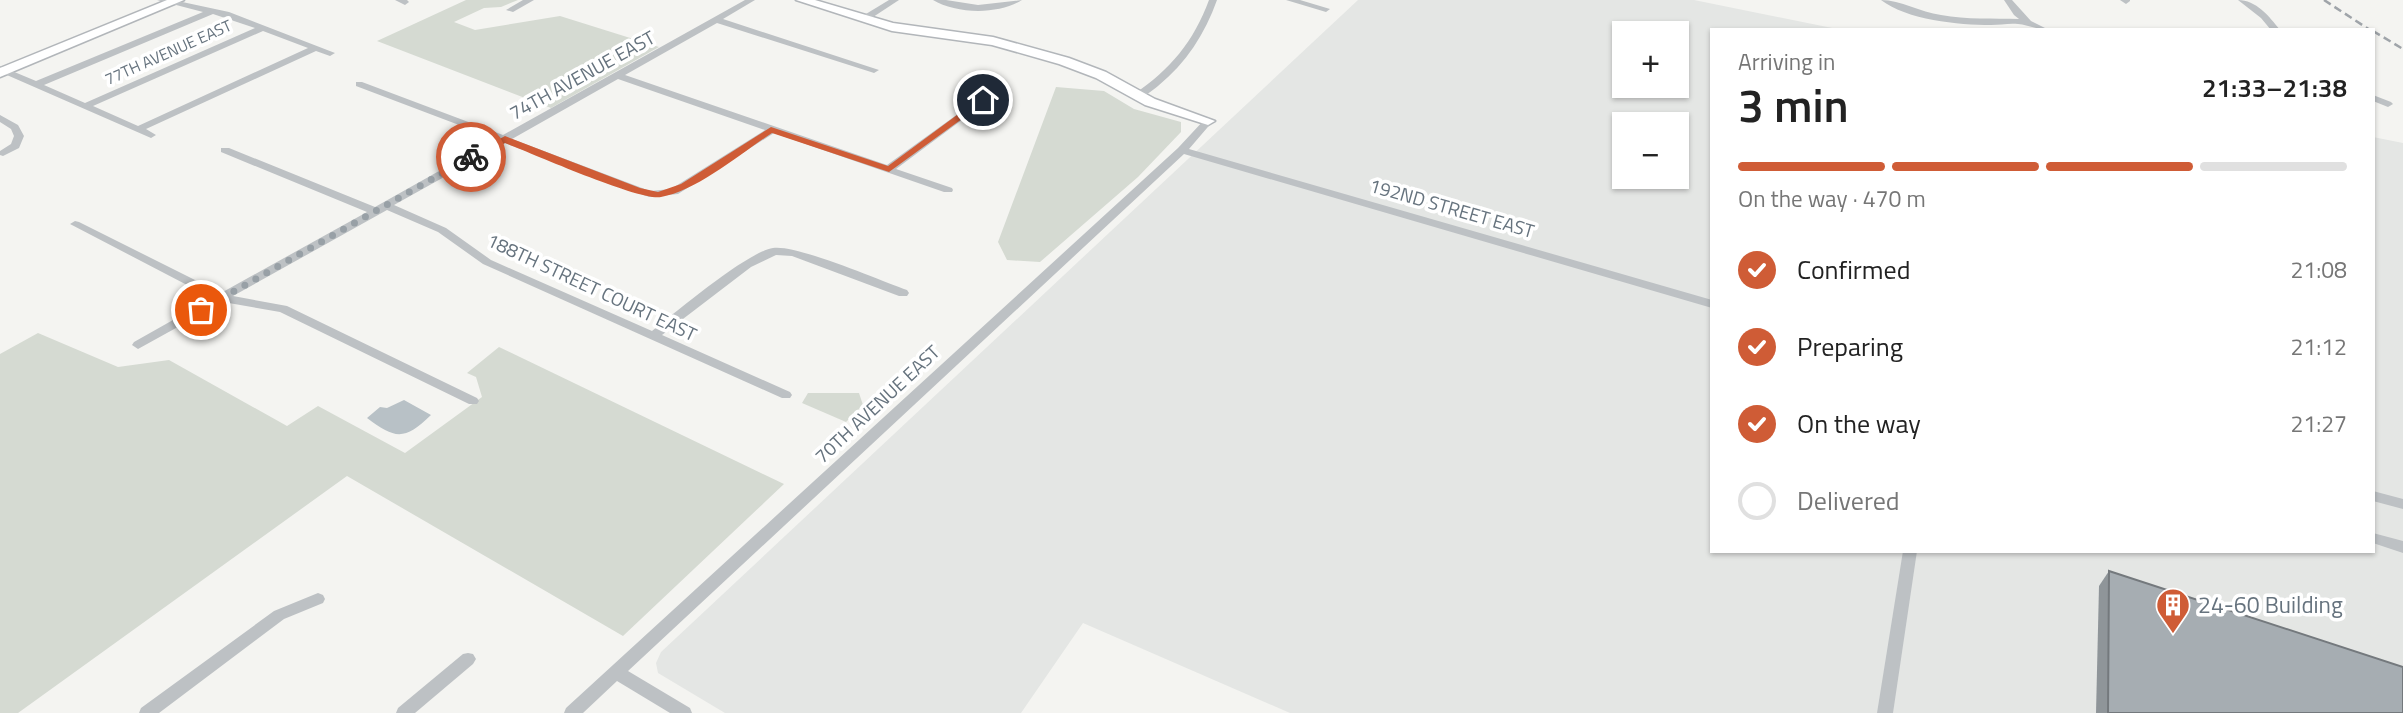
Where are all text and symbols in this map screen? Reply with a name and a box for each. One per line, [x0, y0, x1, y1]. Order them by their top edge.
street label: 77TH AVENUE EAST [101, 13, 236, 91]
map controls [1612, 21, 1689, 189]
button: + [1612, 21, 1689, 98]
street label: 74TH AVENUE EAST [504, 23, 660, 127]
text: Arriving in [1738, 44, 1835, 79]
text: 21:33–21:38 [2202, 68, 2347, 107]
pin [953, 70, 1013, 130]
text: 3 min [1738, 70, 1849, 140]
icon: home [964, 81, 1002, 119]
button: − [1612, 112, 1689, 189]
courier [436, 122, 506, 192]
icon: bike [452, 138, 490, 176]
street label: 192ND STREET EAST [1366, 170, 1538, 245]
text: On the way · 470 m [1738, 181, 1926, 216]
street label: 188TH STREET COURT EAST [482, 225, 702, 348]
text: Confirmed [1797, 250, 1911, 289]
icon: check [1738, 251, 1776, 289]
text: 21:08 [2290, 252, 2347, 287]
pin [171, 280, 231, 340]
icon: bag [182, 291, 220, 329]
text: Preparing [1797, 327, 1903, 366]
icon: check [1738, 328, 1776, 366]
text: 21:12 [2290, 329, 2347, 364]
street label: 70TH AVENUE EAST [807, 338, 946, 470]
text: On the way [1797, 404, 1921, 443]
icon: check [1738, 405, 1776, 443]
text: 21:27 [2290, 406, 2347, 441]
text: Delivered [1797, 481, 1900, 520]
building icon: 24-60 Building [2154, 586, 2192, 635]
place label: 24-60 Building [2198, 587, 2343, 622]

